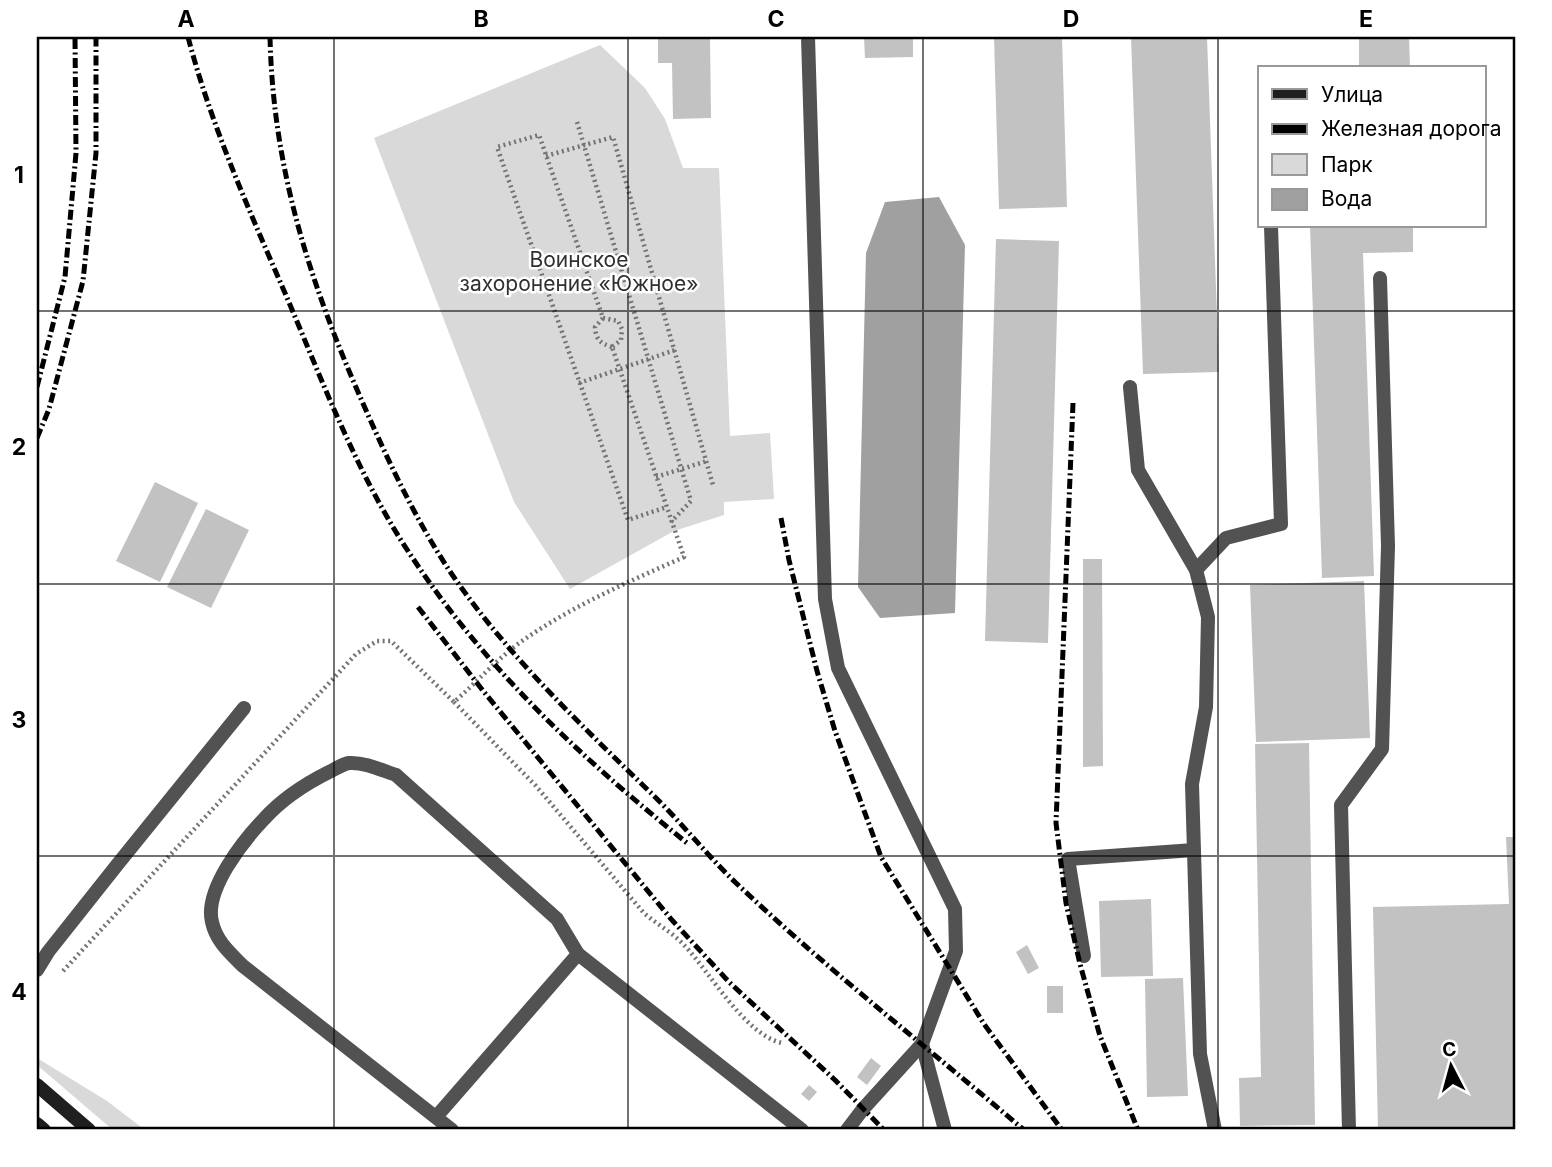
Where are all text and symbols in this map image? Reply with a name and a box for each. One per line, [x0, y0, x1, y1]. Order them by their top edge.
text: A [177, 5, 195, 33]
text: B [473, 5, 489, 33]
text: C [767, 5, 785, 33]
text: D [1063, 5, 1079, 33]
text: E [1359, 5, 1373, 33]
legend [1258, 66, 1486, 228]
text: Улица [1321, 82, 1383, 107]
text: Железная дорога [1321, 116, 1501, 141]
text: Парк [1321, 152, 1373, 177]
text: 1 [14, 161, 24, 189]
text: Вода [1321, 186, 1372, 211]
park label: Воинское захоронение «Южное» [460, 247, 698, 296]
text: 2 [12, 433, 26, 461]
text: 3 [12, 706, 26, 734]
text: 4 [11, 978, 27, 1006]
north arrow [1416, 1030, 1486, 1100]
text: С [1441, 1037, 1457, 1062]

